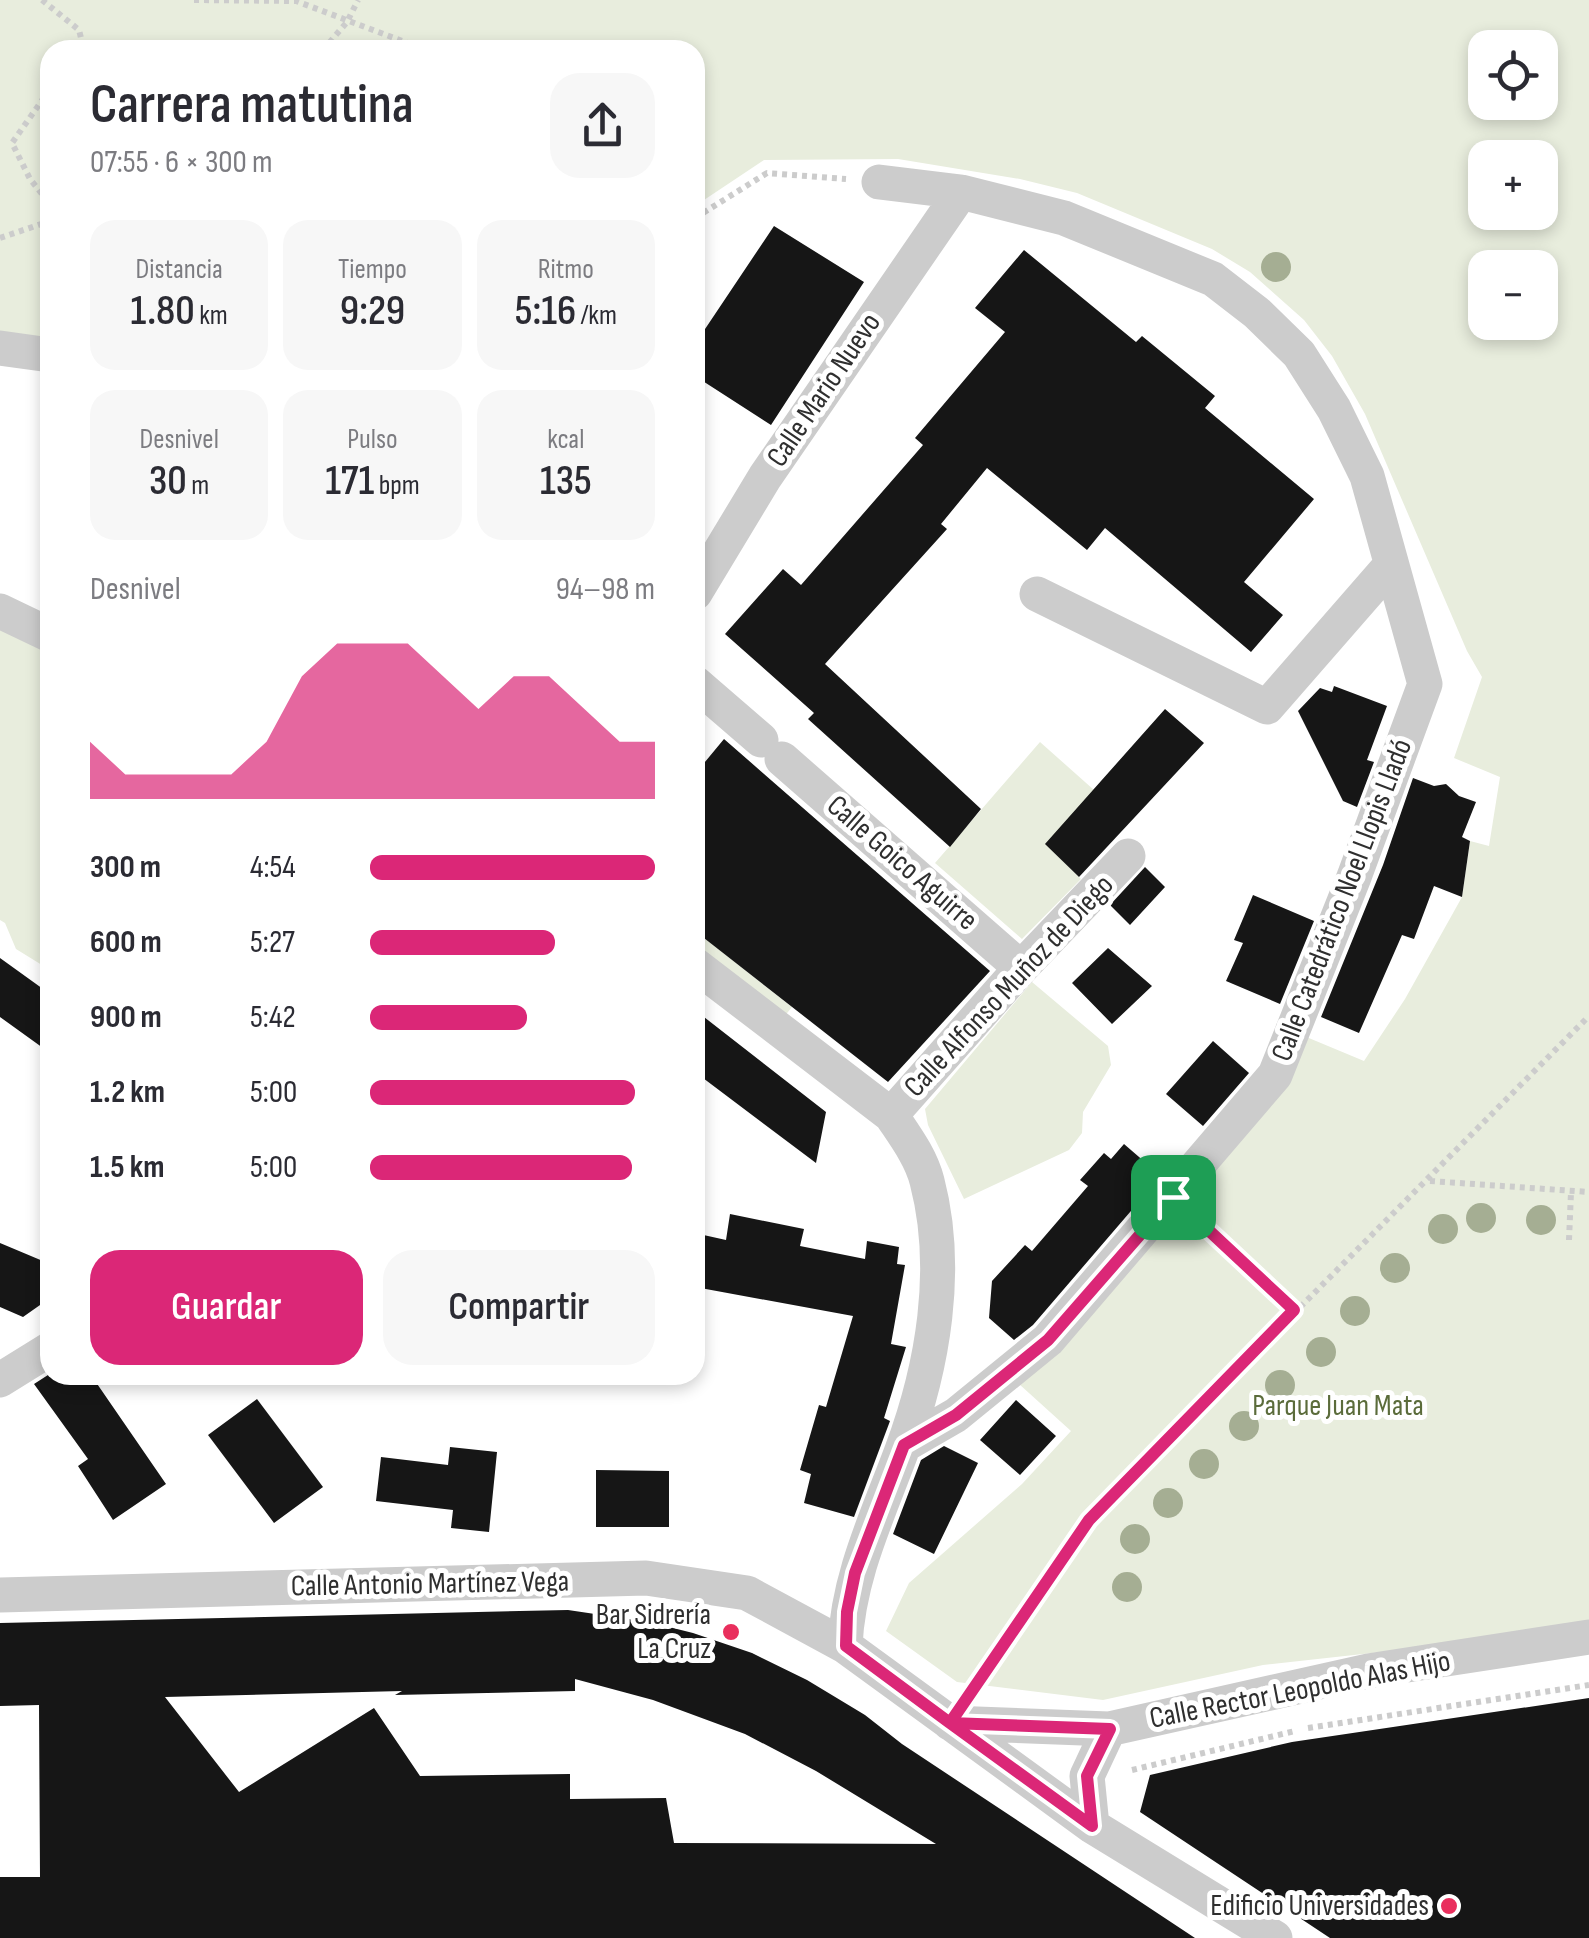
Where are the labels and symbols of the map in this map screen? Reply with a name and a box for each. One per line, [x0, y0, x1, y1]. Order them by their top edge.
street label: Calle Mario Nuevo [759, 306, 889, 474]
street label: Calle Catedrático Noel Llopis Lladó [1264, 734, 1420, 1066]
street label: Calle Goico Aguirre [819, 788, 985, 938]
street label: Calle Alfonso Muñoz de Diego [897, 867, 1121, 1105]
pin [1131, 1155, 1216, 1240]
park label: Parque Juan Mata [1252, 1388, 1424, 1424]
street label: Calle Antonio Martínez Vega [291, 1564, 569, 1604]
place label: Bar Sidrería La Cruz [596, 1597, 711, 1667]
marker: Bar Sidrería La Cruz [720, 1621, 742, 1643]
street label: Calle Rector Leopoldo Alas Hijo [1147, 1643, 1453, 1737]
place label: Edificio Universidades [1210, 1888, 1429, 1924]
marker: Edificio Universidades [1438, 1895, 1460, 1917]

